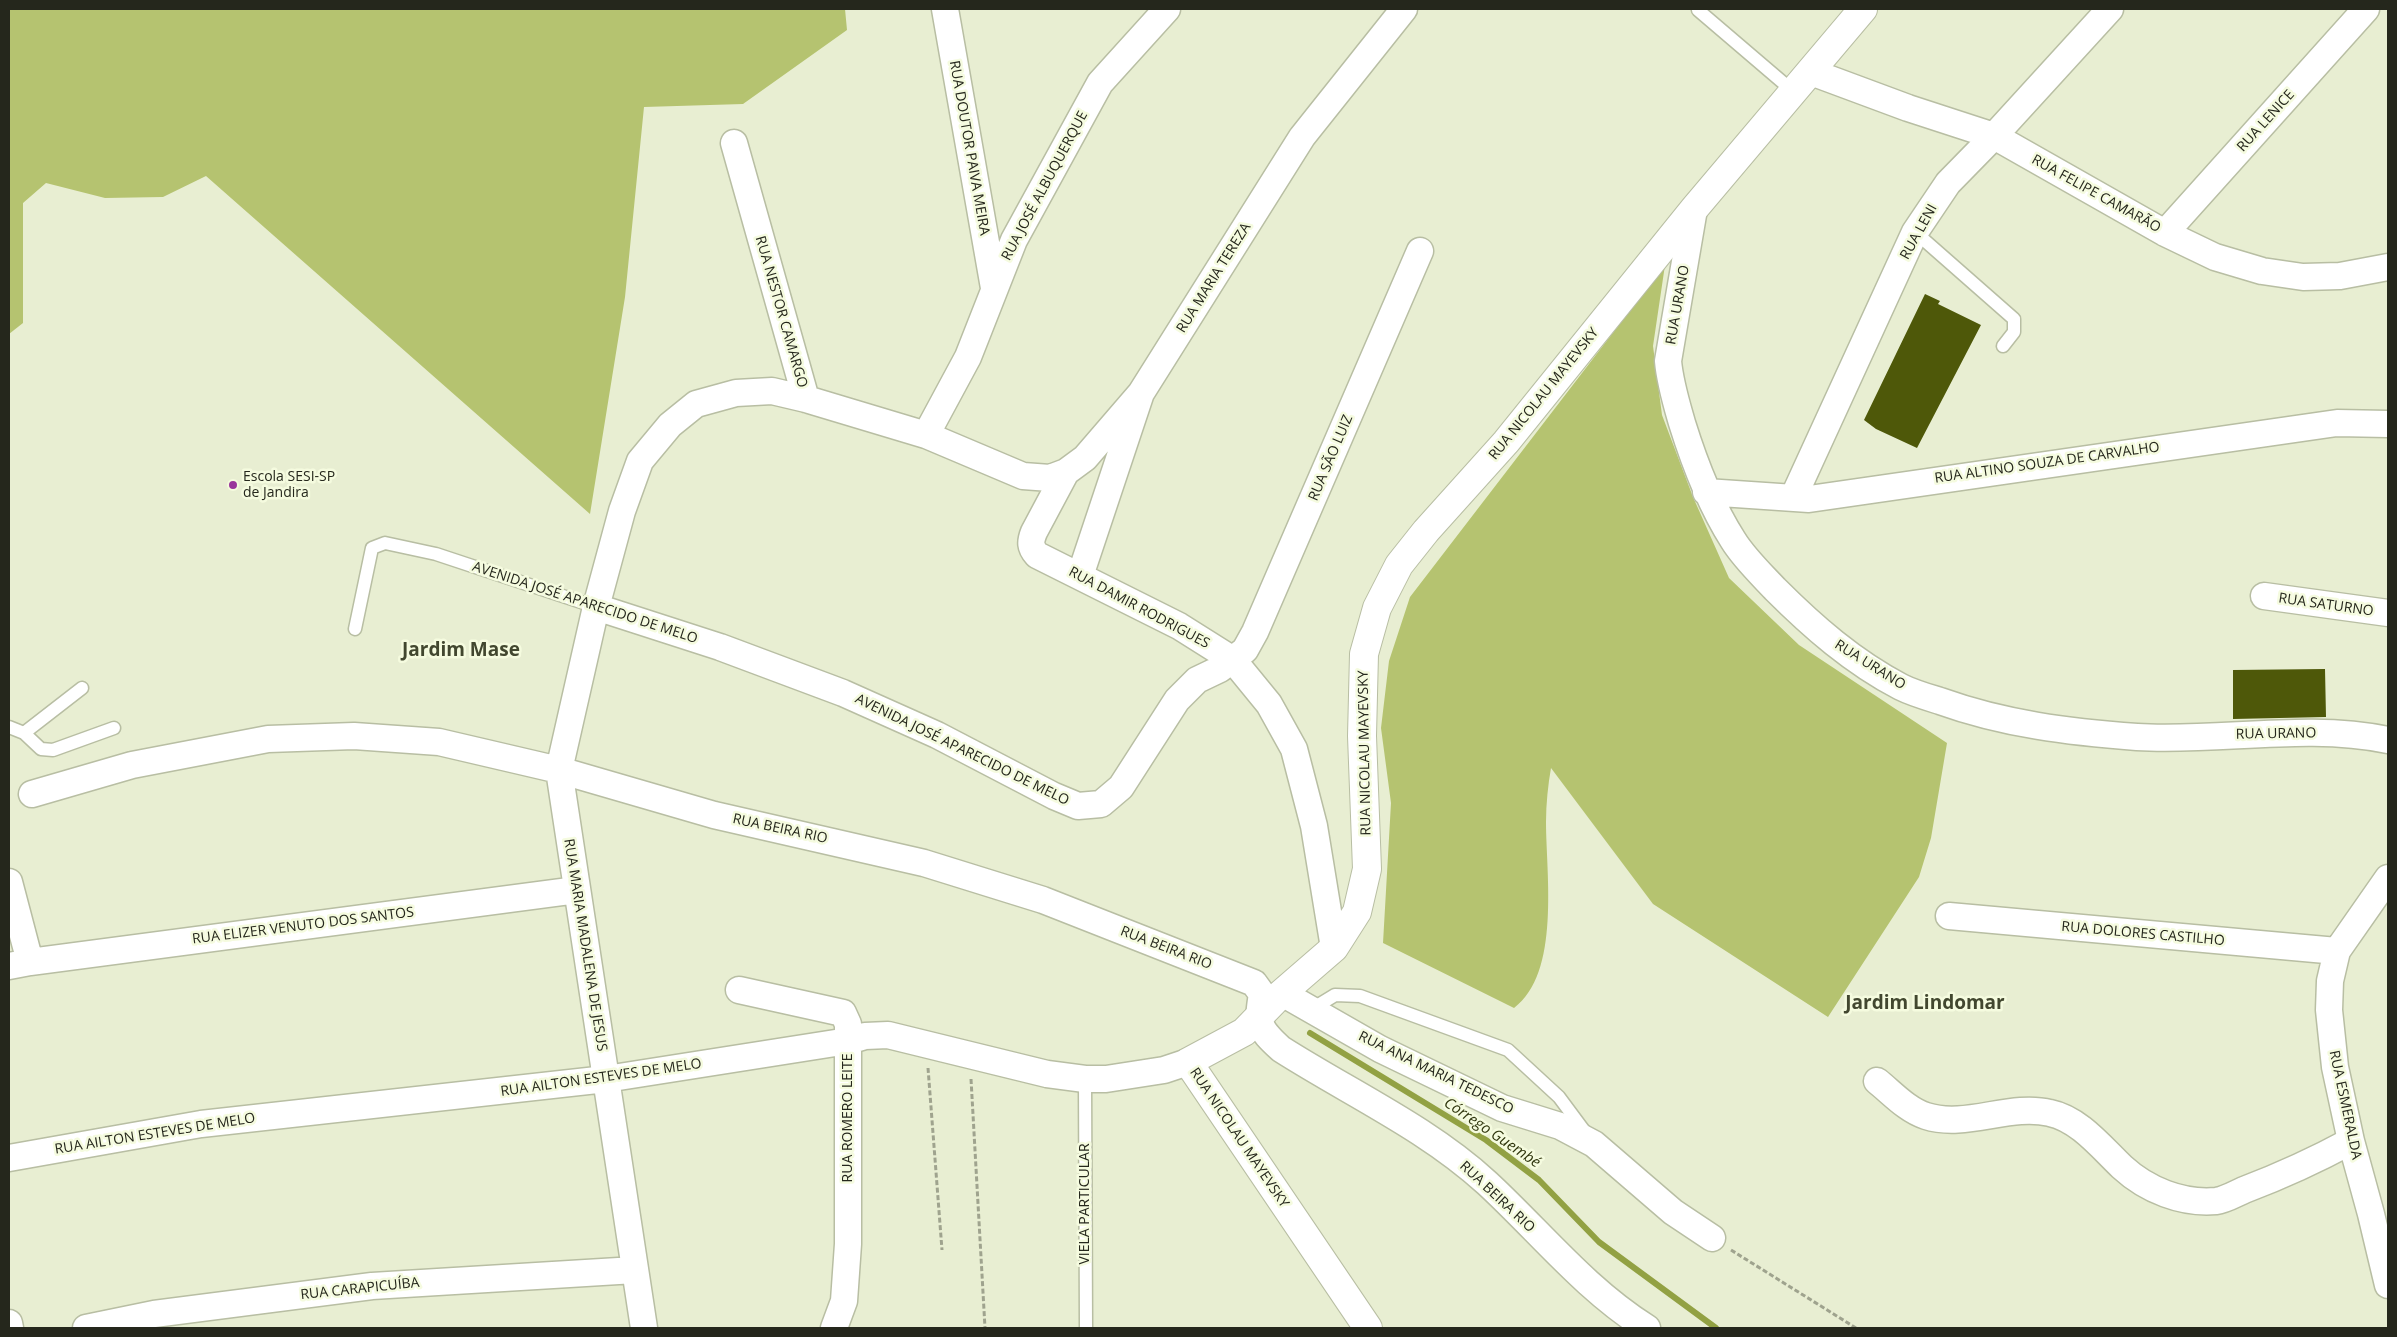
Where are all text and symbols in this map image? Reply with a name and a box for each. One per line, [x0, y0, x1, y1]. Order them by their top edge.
street label: RUA DOUTOR PAIVA MEIRA [945, 59, 993, 237]
street label: RUA LENICE [2234, 87, 2298, 155]
street label: RUA JOSÉ ALBUQUERQUE [998, 108, 1092, 264]
street label: RUA FELIPE CAMARÃO [2029, 152, 2163, 236]
street label: RUA LENI [1897, 201, 1941, 263]
street label: RUA MARIA TEREZA [1173, 220, 1255, 336]
street label: RUA NESTOR CAMARGO [751, 234, 811, 390]
street label: RUA URANO [1663, 264, 1693, 346]
street label: RUA NICOLAU MAYEVSKY [1486, 325, 1602, 463]
street label: RUA SÃO LUIZ [1305, 412, 1357, 504]
street label: RUA ALTINO SOUZA DE CARVALHO [1933, 439, 2161, 487]
place label: Escola SESI-SP de Jandira [243, 469, 335, 502]
marker: Escola SESI-SP de Jandira [227, 479, 239, 491]
street label: AVENIDA JOSÉ APARECIDO DE MELO [470, 559, 700, 647]
street label: RUA DAMIR RODRIGUES [1066, 564, 1212, 652]
street label: RUA SATURNO [2277, 590, 2375, 620]
street label: RUA URANO [1831, 637, 1909, 693]
district label: Jardim Mase [402, 640, 520, 662]
street label: RUA NICOLAU MAYEVSKY [1355, 670, 1375, 836]
street label: AVENIDA JOSÉ APARECIDO DE MELO [852, 691, 1072, 809]
street label: RUA URANO [2236, 725, 2316, 743]
street label: RUA BEIRA RIO [731, 811, 829, 847]
street label: RUA MARIA MADALENA DE JESUS [560, 837, 610, 1053]
street label: RUA ELIZER VENUTO DOS SANTOS [191, 904, 415, 948]
street label: RUA DOLORES CASTILHO [2061, 918, 2225, 950]
street label: RUA BEIRA RIO [1118, 923, 1214, 973]
district label: Jardim Lindomar [1845, 993, 2005, 1015]
street label: RUA ANA MARIA TEDESCO [1356, 1028, 1516, 1118]
street label: RUA ESMERALDA [2325, 1049, 2365, 1161]
street label: RUA ROMERO LEITE [840, 1054, 856, 1182]
street label: RUA AILTON ESTEVES DE MELO [499, 1056, 703, 1100]
street label: RUA NICOLAU MAYEVSKY [1186, 1065, 1292, 1211]
water label: Córrego Guembé [1440, 1094, 1544, 1172]
street label: RUA AILTON ESTEVES DE MELO [54, 1110, 256, 1158]
street label: VIELA PARTICULAR [1077, 1143, 1093, 1265]
street label: RUA BEIRA RIO [1456, 1158, 1538, 1236]
street label: RUA CARAPICUÍBA [300, 1274, 420, 1304]

